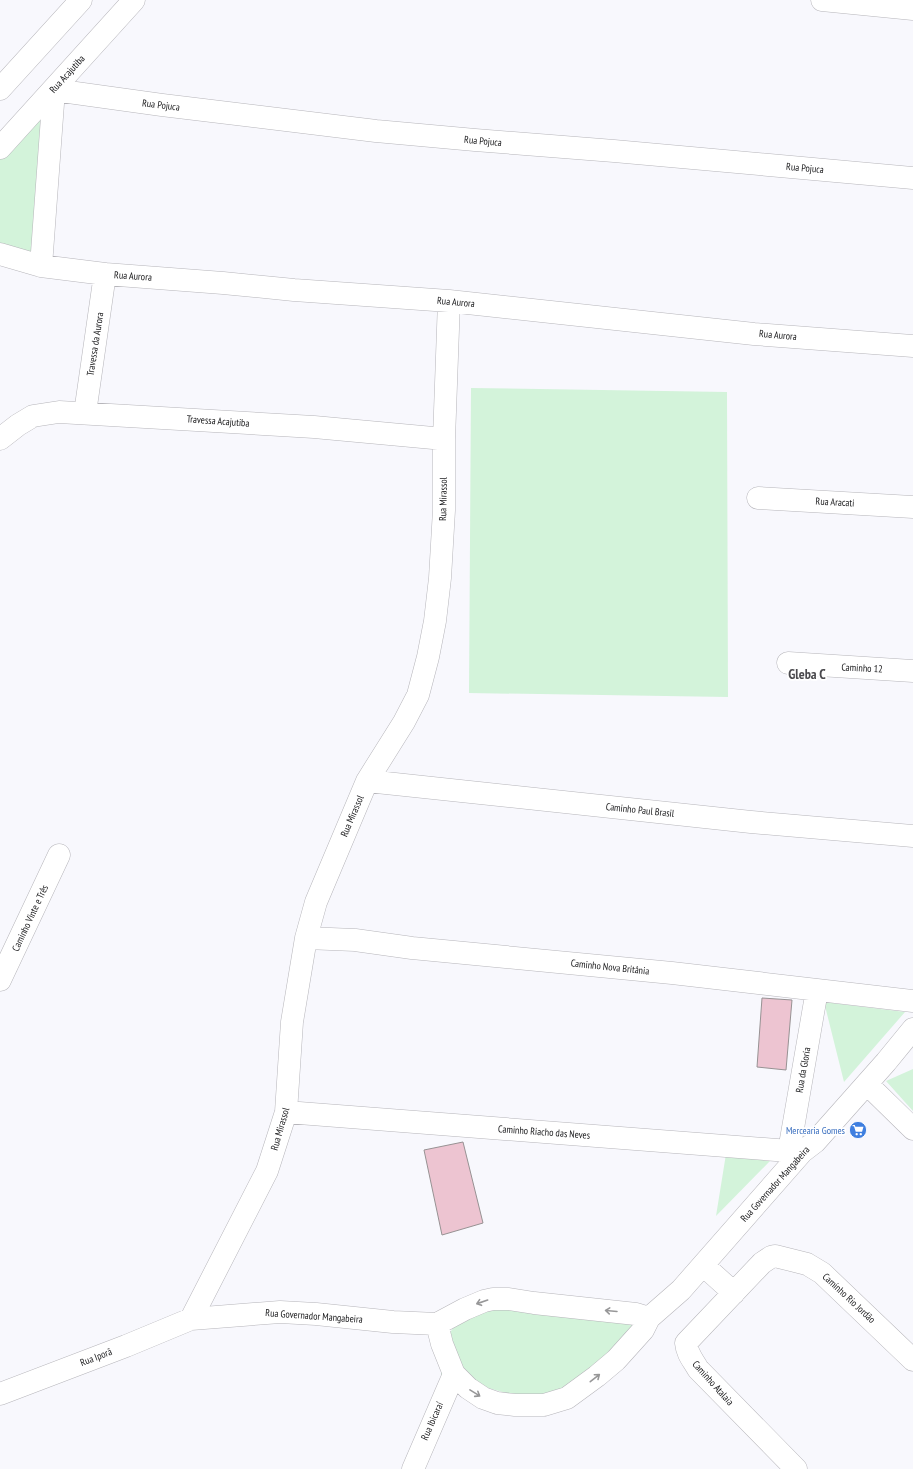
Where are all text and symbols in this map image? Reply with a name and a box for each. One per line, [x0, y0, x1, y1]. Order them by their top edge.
street label: Rua Acajutiba [46, 52, 88, 96]
street label: Rua Pojuca [141, 96, 181, 114]
street label: Rua Pojuca [464, 133, 502, 149]
street label: Rua Pojuca [786, 160, 824, 176]
street label: Rua Aurora [114, 268, 152, 284]
street label: Rua Aurora [437, 294, 475, 310]
street label: Travessa da Aurora [84, 311, 106, 377]
street label: Rua Aurora [759, 327, 797, 343]
street label: Travessa Acajutiba [186, 412, 250, 430]
street label: Rua Mirassol [436, 476, 450, 521]
street label: Rua Aracati [815, 494, 855, 510]
street label: Caminho 12 [841, 660, 883, 676]
district label: Gleba C [788, 665, 826, 683]
street label: Rua Mirassol [337, 793, 367, 839]
street label: Caminho Paul Brasil [605, 800, 676, 820]
street label: Caminho Vinte e Três [9, 882, 51, 953]
street label: Caminho Nova Britânia [570, 956, 650, 978]
street label: Rua da Gloria [793, 1046, 813, 1094]
street label: Rua Mirassol [268, 1105, 292, 1152]
supermarket icon: Mercearia Gomes [848, 1120, 868, 1140]
street label: Caminho Riacho das Neves [498, 1122, 591, 1142]
place label: Mercearia Gomes [786, 1124, 846, 1137]
street label: Rua Governador Mangabeira [738, 1143, 812, 1225]
street label: Caminho Rio Jordão [820, 1270, 878, 1326]
one-way arrow [476, 1299, 489, 1306]
street label: Rua Governador Mangabeira [265, 1306, 363, 1326]
one-way arrow [605, 1307, 618, 1315]
street label: Rua Iporã [78, 1345, 114, 1369]
street label: Caminho Atalaia [689, 1358, 737, 1408]
one-way arrow [589, 1374, 600, 1382]
one-way arrow [469, 1389, 481, 1397]
street label: Rua Ibicaraí [418, 1399, 447, 1442]

